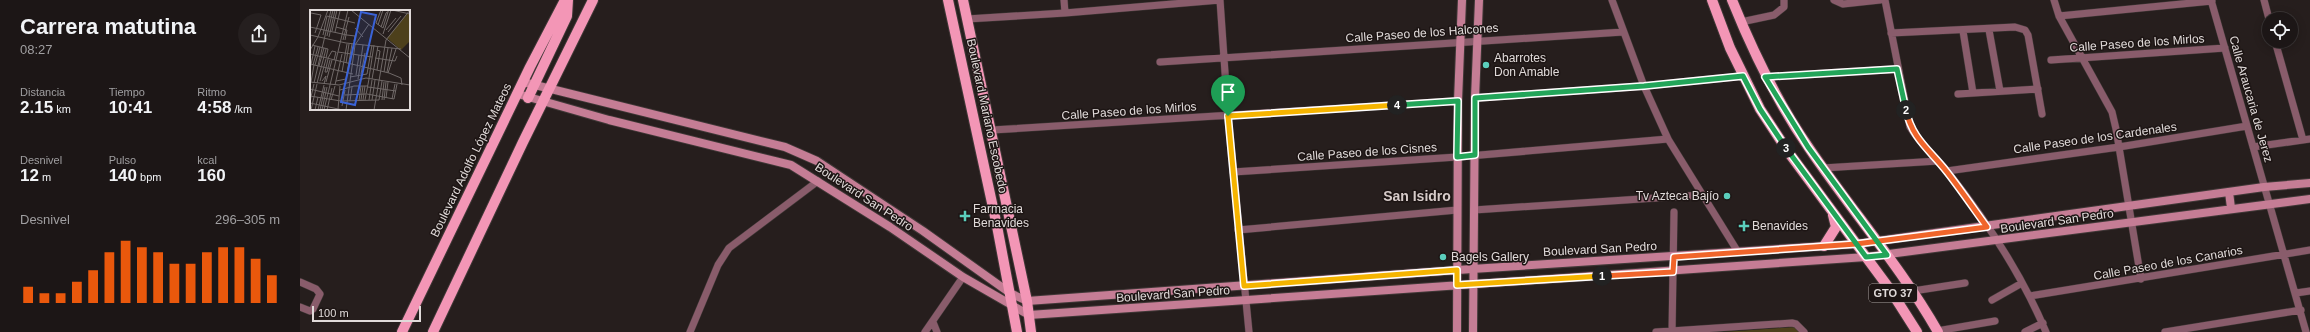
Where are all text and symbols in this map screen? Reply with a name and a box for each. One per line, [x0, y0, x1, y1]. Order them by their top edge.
inset map [310, 10, 410, 110]
map controls [2262, 12, 2298, 48]
button: locate [2262, 12, 2298, 48]
button: share [238, 13, 280, 55]
text: Carrera matutina [20, 14, 196, 39]
street label: Calle Paseo de los Halcones [1345, 21, 1499, 45]
street label: Calle Paseo de los Mirlos [2069, 31, 2205, 55]
street label: Calle Araucaria de Jerez [2226, 34, 2276, 164]
street label: Boulevard Mariano Escobedo [964, 38, 1010, 195]
text: 08:27 [20, 42, 53, 57]
place label: Abarrotes Don Amable [1494, 51, 1560, 79]
marker: Abarrotes Don Amable [1481, 60, 1491, 70]
pin [1211, 75, 1245, 116]
street label: Boulevard Adolfo López Mateos [428, 81, 514, 239]
icon: arrive [1217, 81, 1239, 103]
text: Distancia [20, 86, 65, 98]
text: Tiempo [109, 86, 145, 98]
text: Ritmo [197, 86, 226, 98]
pin: 4 [1387, 95, 1407, 115]
text: 2.15 [20, 98, 53, 117]
text: 10:41 [109, 98, 152, 117]
text: 4:58 [197, 98, 231, 117]
street label: Calle Paseo de los Mirlos [1061, 99, 1197, 123]
text: 4 [1394, 99, 1400, 111]
pin: 2 [1896, 100, 1916, 120]
text: km [53, 103, 71, 115]
text: /km [231, 103, 252, 115]
text: 2 [1903, 104, 1909, 116]
street label: Calle Paseo de los Cardenales [2012, 120, 2178, 156]
pin: 3 [1776, 138, 1796, 158]
street label: Calle Paseo de los Cisnes [1297, 140, 1437, 164]
text: 3 [1783, 142, 1789, 154]
text: Desnivel [20, 154, 62, 166]
text: Pulso [109, 154, 136, 166]
text: kcal [197, 154, 217, 166]
street label: Boulevard San Pedro [812, 160, 916, 234]
text: 12 [20, 166, 39, 185]
text: 140 [109, 166, 137, 185]
text: 160 [197, 166, 226, 185]
text: m [39, 171, 51, 183]
text: bpm [137, 171, 162, 183]
district label: San Isidro [1383, 188, 1451, 204]
place label: Tv Azteca Bajío [1636, 189, 1719, 203]
marker: Tv Azteca Bajío [1722, 191, 1732, 201]
place label: Farmacia Benavides [973, 202, 1029, 230]
street label: Boulevard San Pedro [2000, 206, 2115, 236]
marker: Farmacia Benavides [960, 211, 970, 221]
text: Desnivel [20, 212, 70, 227]
text: 296–305 m [215, 212, 280, 227]
place label: Benavides [1752, 219, 1808, 233]
marker: Benavides [1739, 221, 1749, 231]
street label: Boulevard San Pedro [1543, 239, 1658, 259]
street label: Calle Paseo de los Canarios [2092, 243, 2244, 283]
place label: Bagels Gallery [1451, 250, 1529, 264]
marker: Bagels Gallery [1438, 252, 1448, 262]
pin: 1 [1592, 266, 1612, 286]
text: 1 [1599, 270, 1605, 282]
street label: Boulevard San Pedro [1116, 283, 1231, 305]
road number: GTO 37 [1869, 284, 1917, 302]
scale bar [312, 304, 421, 323]
text: 100 m [318, 307, 349, 319]

